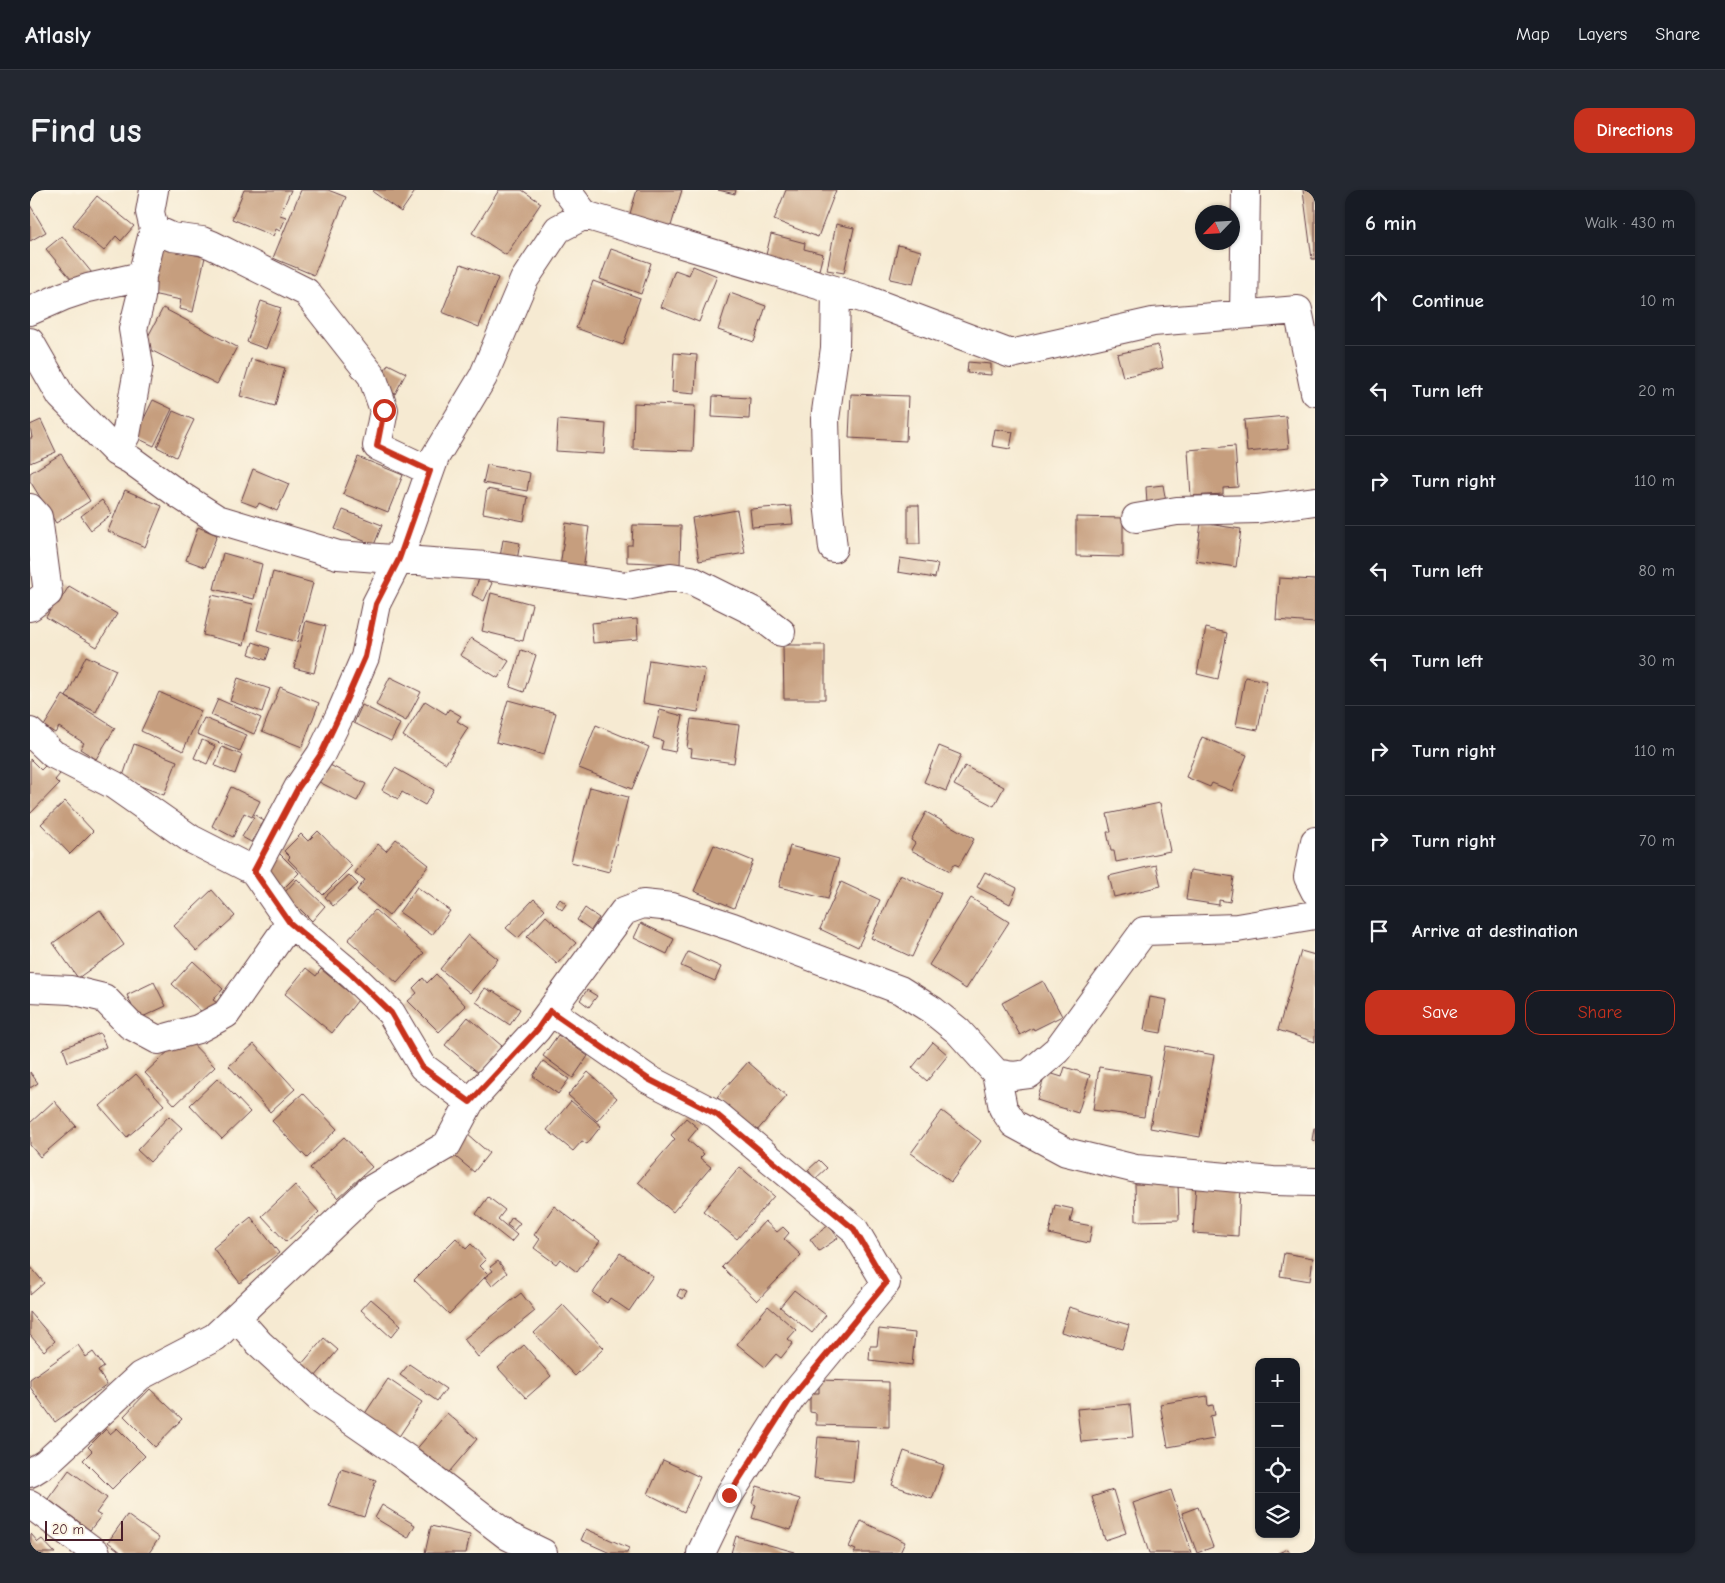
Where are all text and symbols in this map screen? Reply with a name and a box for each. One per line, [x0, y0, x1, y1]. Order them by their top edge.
text: Atlasly [25, 21, 91, 49]
text: Map [1516, 24, 1550, 45]
text: Layers [1578, 24, 1627, 45]
text: Share [1655, 24, 1700, 45]
button: Directions [1574, 108, 1695, 153]
text: Find us [30, 110, 142, 151]
north arrow [1195, 205, 1240, 250]
text: 6 min [1365, 211, 1417, 235]
text: Walk · 430 m [1585, 214, 1675, 232]
icon: ahead [1365, 287, 1393, 315]
text: Continue [1412, 290, 1484, 312]
text: 10 m [1640, 292, 1675, 310]
icon: left [1365, 377, 1393, 405]
text: Turn left [1412, 380, 1483, 402]
text: 20 m [1638, 382, 1675, 400]
route start [373, 399, 396, 422]
icon: right [1365, 467, 1393, 495]
text: Turn right [1412, 470, 1496, 492]
text: 110 m [1634, 472, 1675, 490]
icon: left [1365, 557, 1393, 585]
text: Turn left [1412, 560, 1483, 582]
text: 80 m [1638, 562, 1675, 580]
icon: left [1365, 647, 1393, 675]
text: Turn left [1412, 650, 1483, 672]
text: 30 m [1639, 652, 1675, 670]
icon: right [1365, 737, 1393, 765]
text: Turn right [1412, 740, 1496, 762]
text: 110 m [1634, 742, 1675, 760]
icon: right [1365, 827, 1393, 855]
text: Turn right [1412, 830, 1496, 852]
text: 70 m [1639, 832, 1675, 850]
icon: arrive [1365, 917, 1393, 945]
text: Arrive at destination [1412, 920, 1578, 942]
button: Save [1365, 990, 1515, 1035]
button: Share [1525, 990, 1675, 1035]
map controls [1255, 1358, 1300, 1538]
button: + [1255, 1358, 1300, 1403]
button: − [1255, 1403, 1300, 1448]
button: locate [1255, 1448, 1300, 1493]
route end [718, 1484, 741, 1507]
button: layers [1255, 1493, 1300, 1538]
scale bar [45, 1518, 122, 1541]
text: 20 m [52, 1521, 84, 1538]

